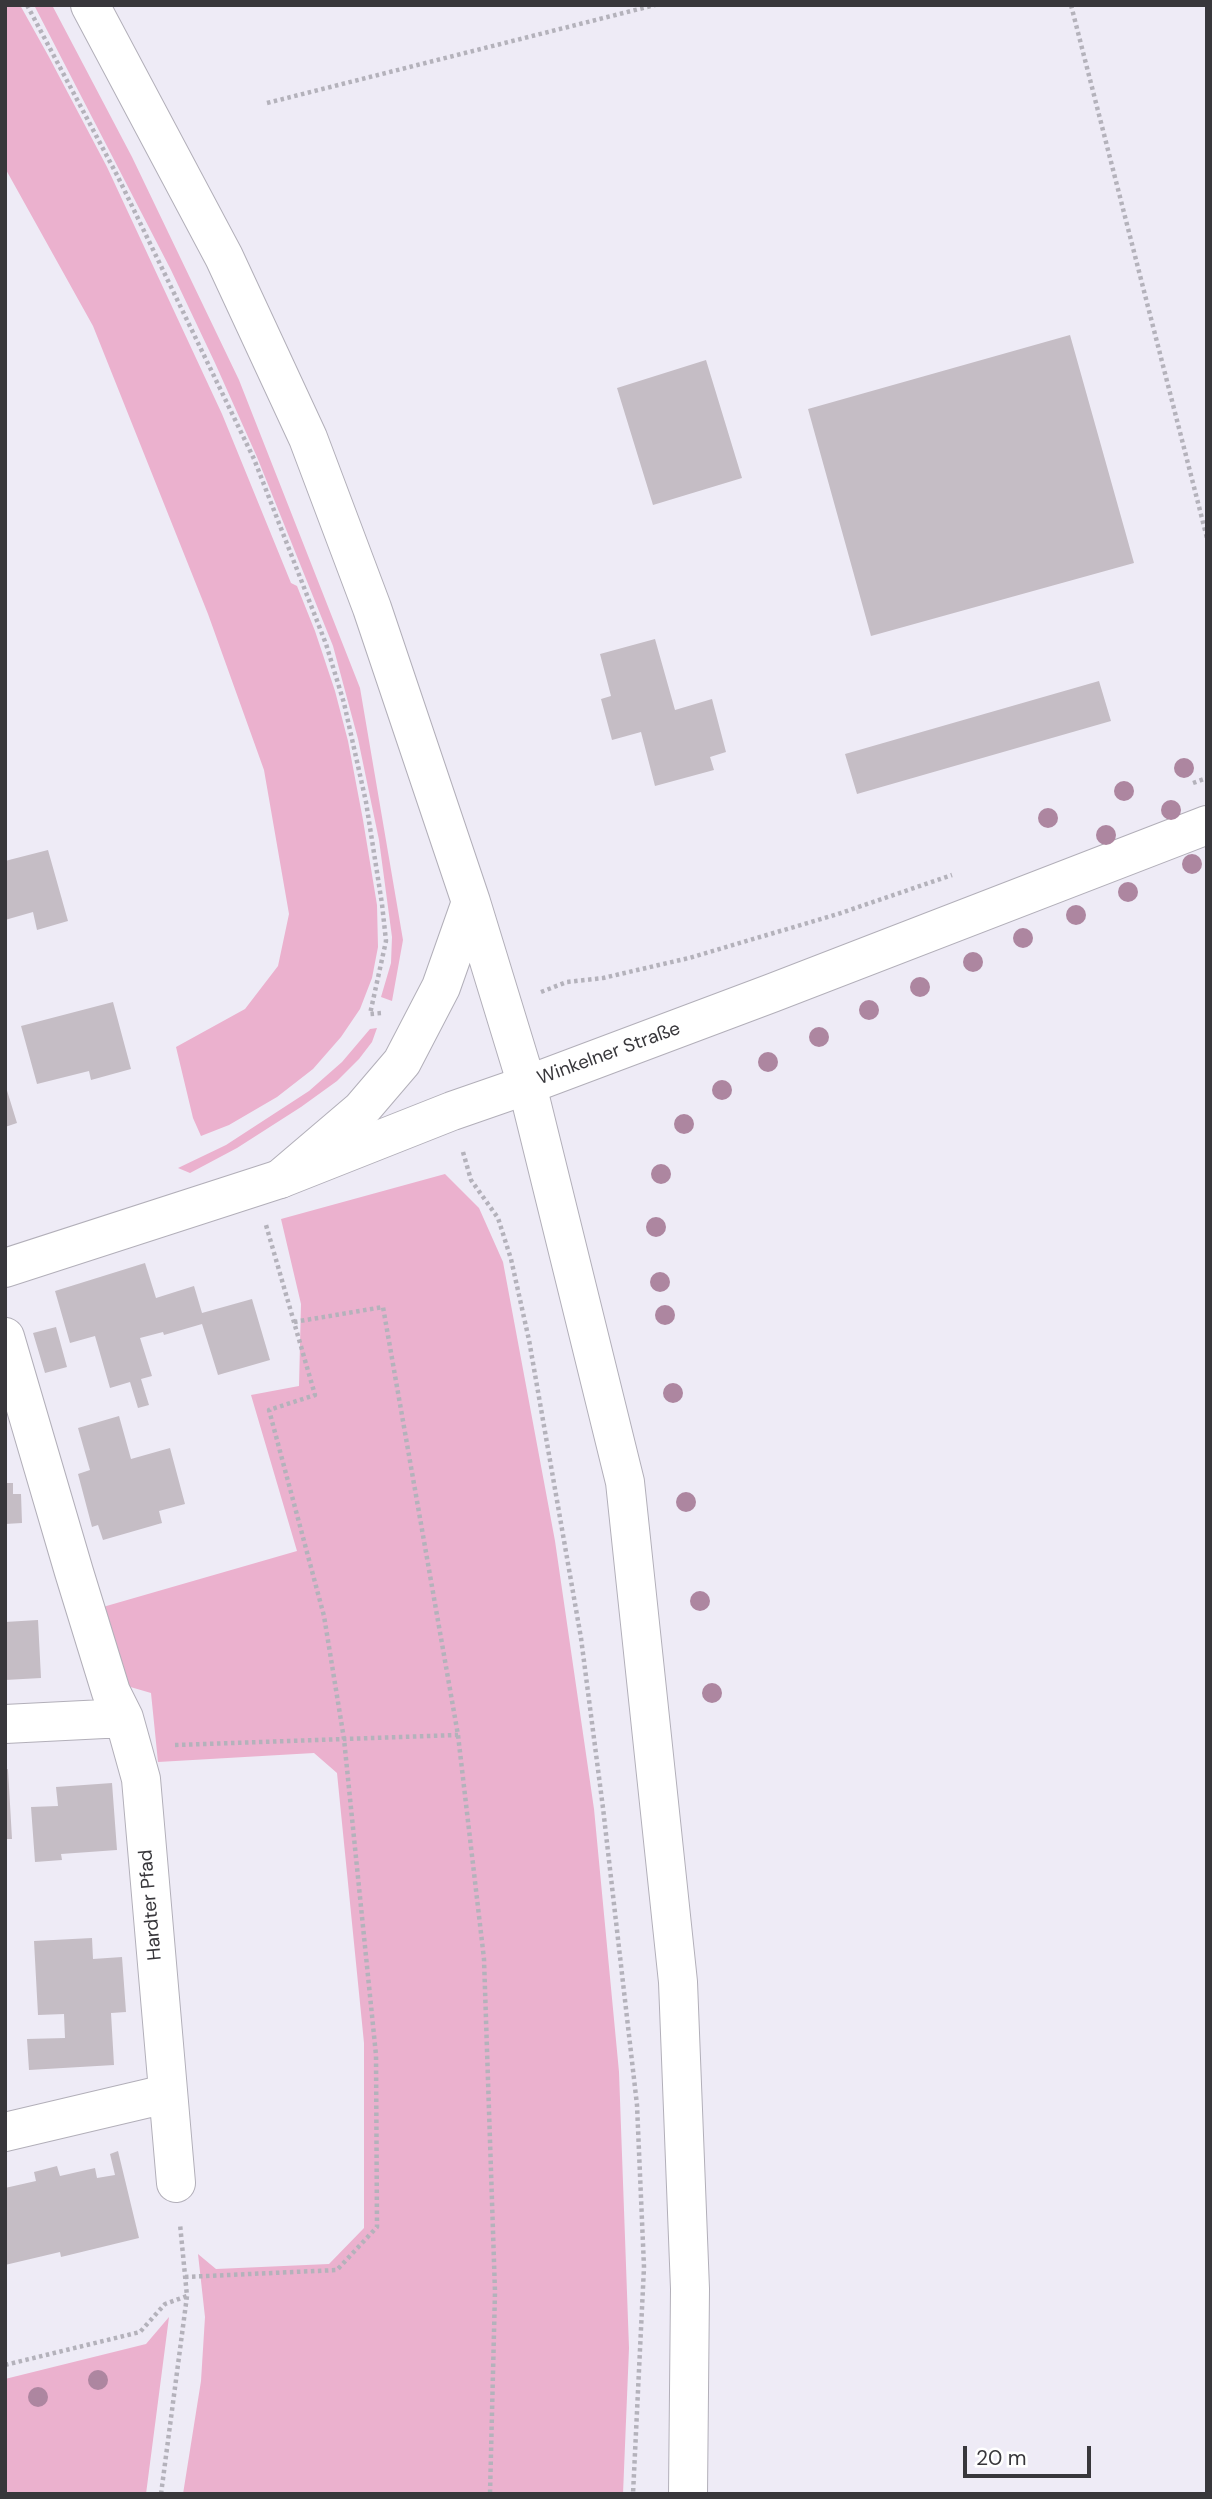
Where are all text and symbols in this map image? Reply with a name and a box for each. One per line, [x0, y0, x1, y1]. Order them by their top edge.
street label: Winkelner Straße [534, 1018, 684, 1090]
street label: Hardter Pfad [135, 1849, 167, 1961]
scale bar [967, 2432, 1095, 2476]
text: 20 m [976, 2444, 1027, 2472]

